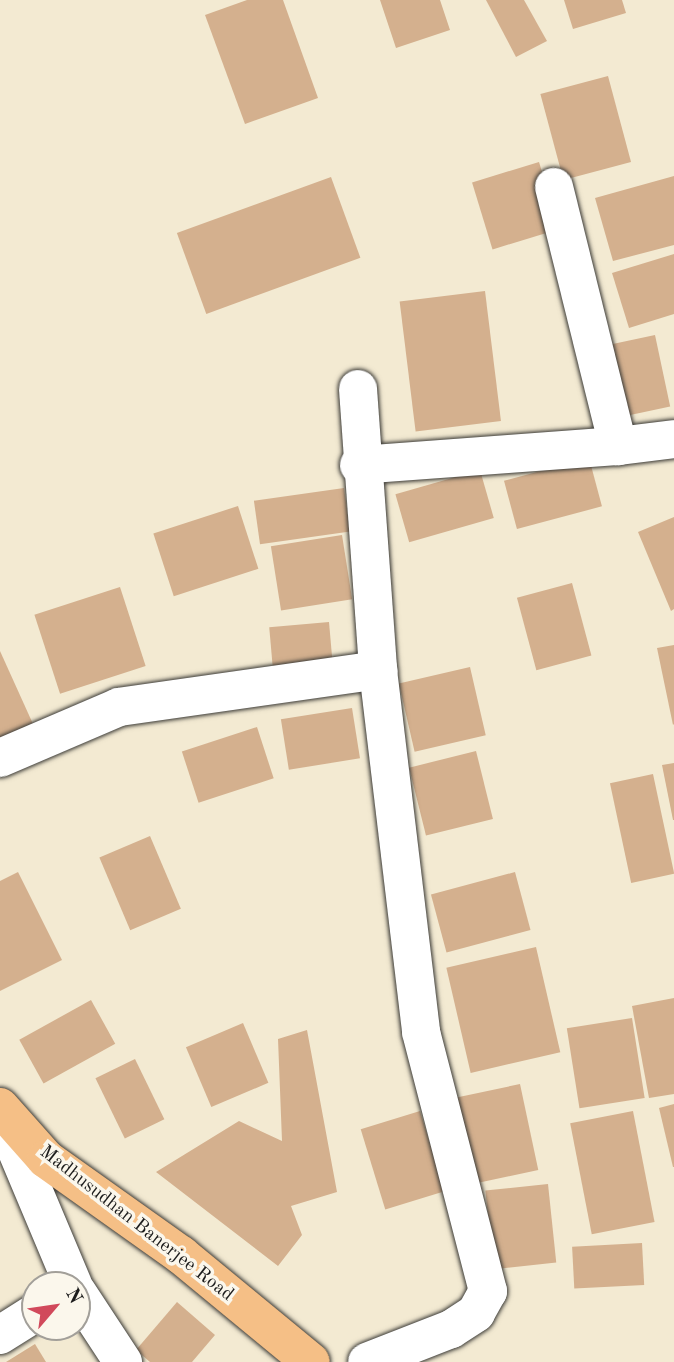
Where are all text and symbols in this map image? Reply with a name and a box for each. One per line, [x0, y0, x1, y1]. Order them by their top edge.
street label: Madhusudhan Banerjee Road [34, 1141, 238, 1307]
north arrow [21, 1271, 91, 1341]
text: N [61, 1286, 85, 1308]

